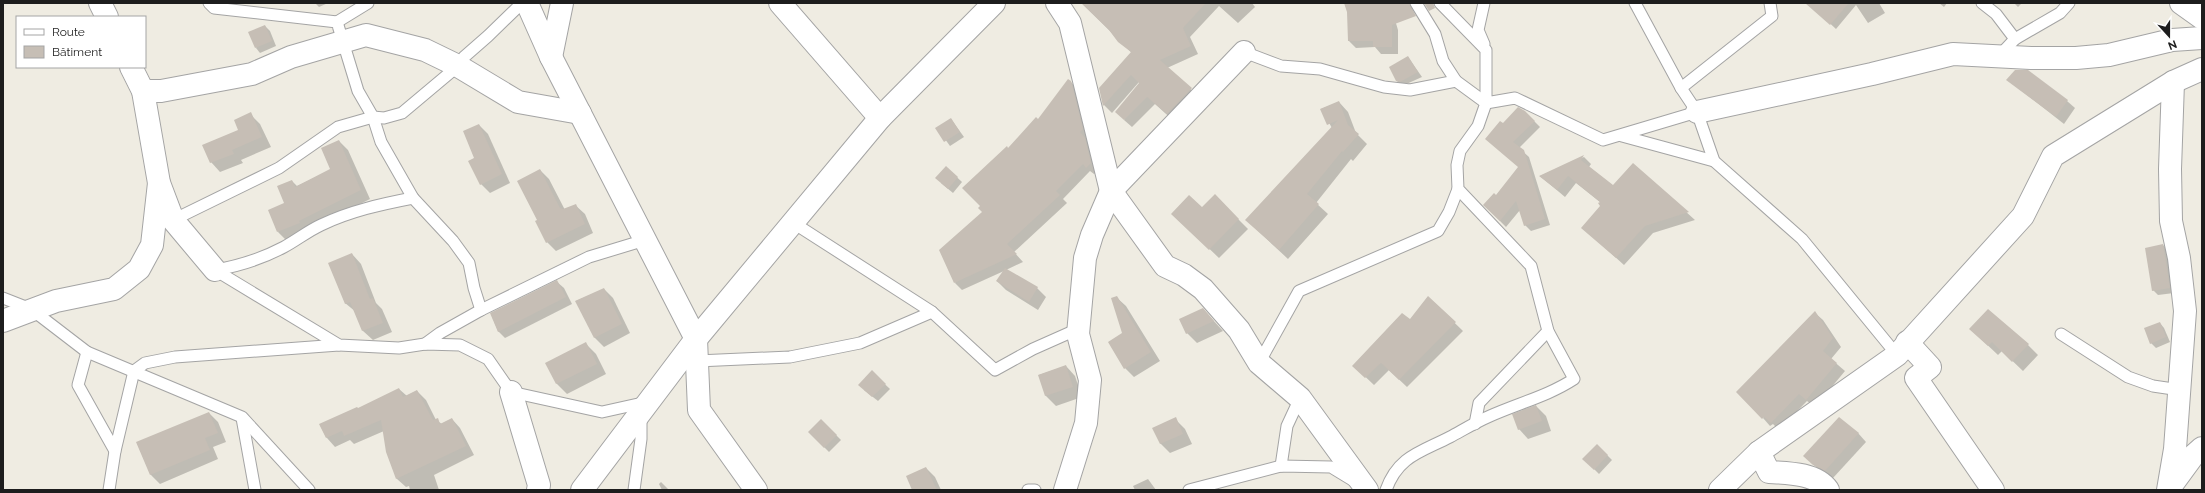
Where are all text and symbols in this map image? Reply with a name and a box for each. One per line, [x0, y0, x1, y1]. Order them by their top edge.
legend [16, 16, 146, 68]
north arrow [2149, 16, 2189, 56]
text: Route [52, 25, 85, 39]
text: N [2166, 37, 2179, 52]
text: Bâtiment [52, 45, 102, 59]

